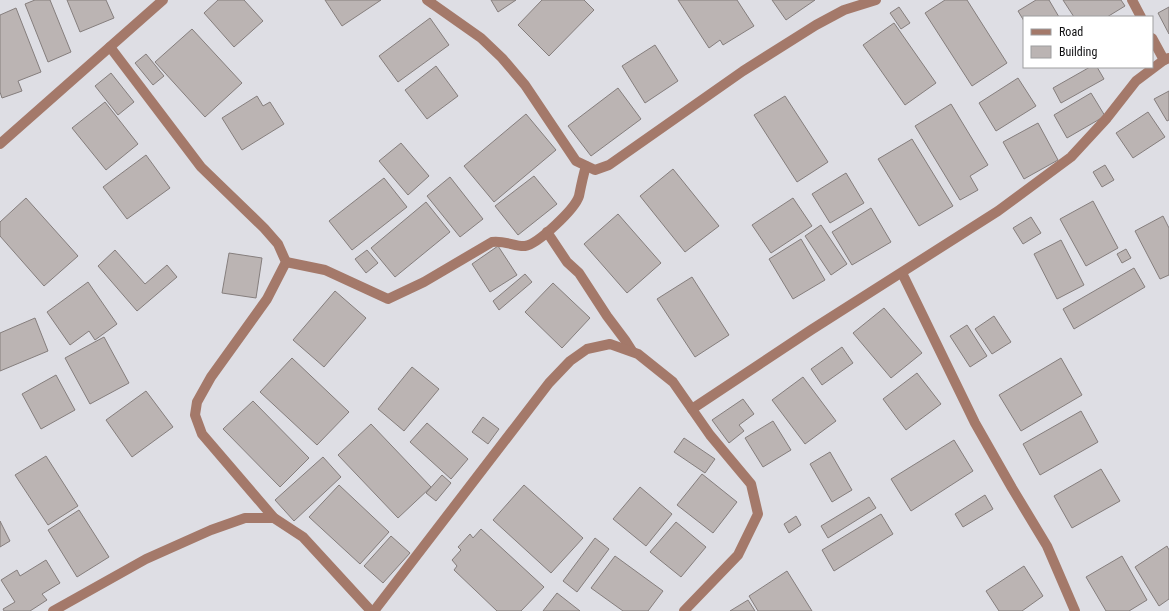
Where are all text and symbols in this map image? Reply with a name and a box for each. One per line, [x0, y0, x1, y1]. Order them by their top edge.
legend [1023, 16, 1153, 68]
text: Road [1059, 25, 1083, 39]
text: Building [1059, 45, 1097, 59]

